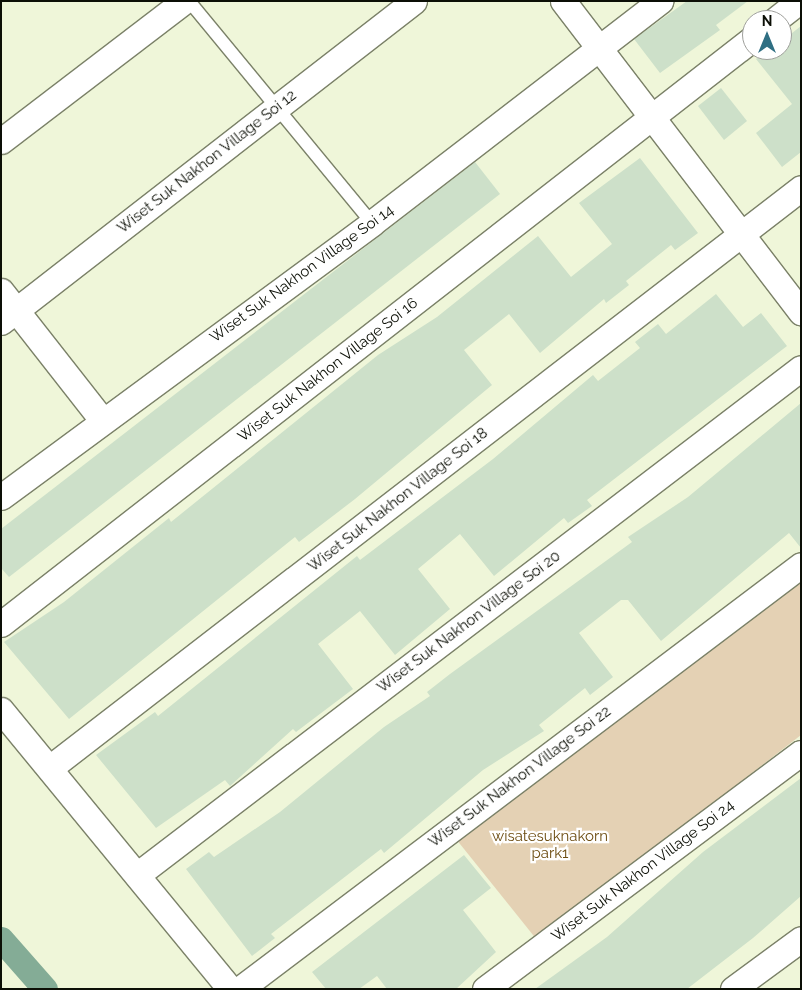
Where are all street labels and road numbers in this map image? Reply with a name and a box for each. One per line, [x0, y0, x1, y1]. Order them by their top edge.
street label: Wiset Suk Nakhon Village Soi 12 [114, 86, 300, 238]
street label: Wiset Suk Nakhon Village Soi 14 [207, 201, 397, 347]
street label: Wiset Suk Nakhon Village Soi 16 [234, 294, 422, 446]
street label: Wiset Suk Nakhon Village Soi 18 [304, 424, 492, 576]
street label: Wiset Suk Nakhon Village Soi 20 [374, 547, 564, 697]
street label: Wiset Suk Nakhon Village Soi 22 [425, 702, 615, 852]
street label: Wiset Suk Nakhon Village Soi 24 [548, 796, 738, 946]

